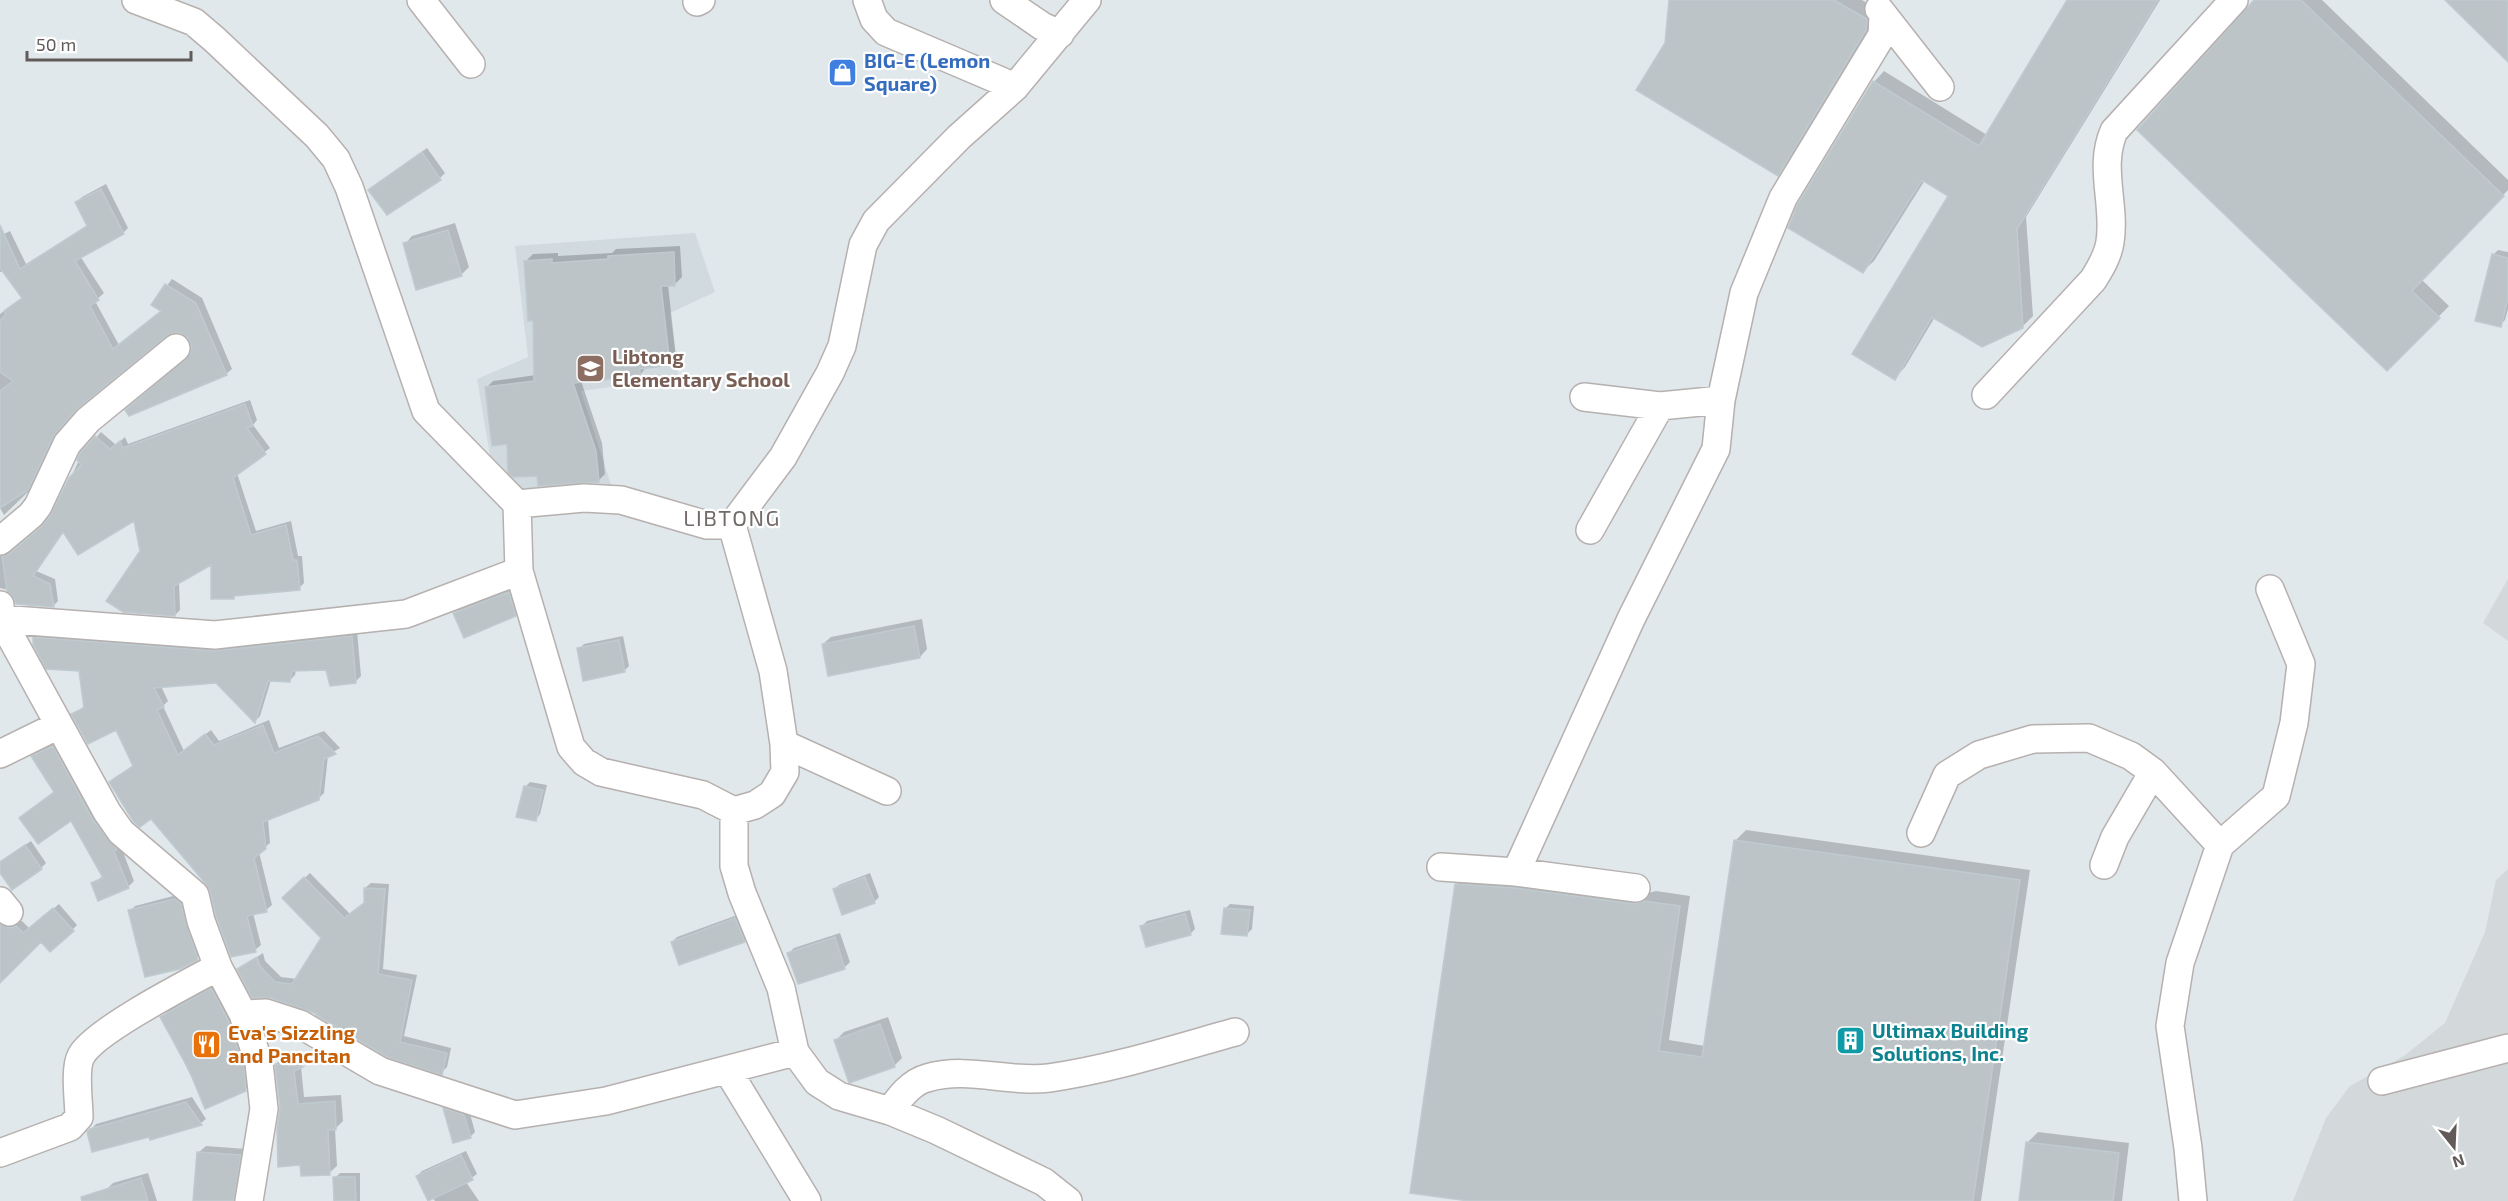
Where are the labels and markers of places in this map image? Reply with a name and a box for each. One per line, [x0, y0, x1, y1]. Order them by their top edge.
place label: BIG-E (Lemon Square) [864, 48, 990, 95]
shop icon: BIG-E (Lemon Square) [827, 56, 859, 88]
place label: Libtong Elementary School [612, 344, 790, 392]
school or university icon: Libtong Elementary School [575, 352, 607, 384]
place label: Ultimax Building Solutions, Inc. [1872, 1018, 2029, 1065]
place label: Eva's Sizzling and Pancitan [228, 1020, 355, 1067]
building icon: Ultimax Building Solutions, Inc. [1835, 1025, 1867, 1057]
restaurant icon: Eva's Sizzling and Pancitan [191, 1028, 223, 1060]

